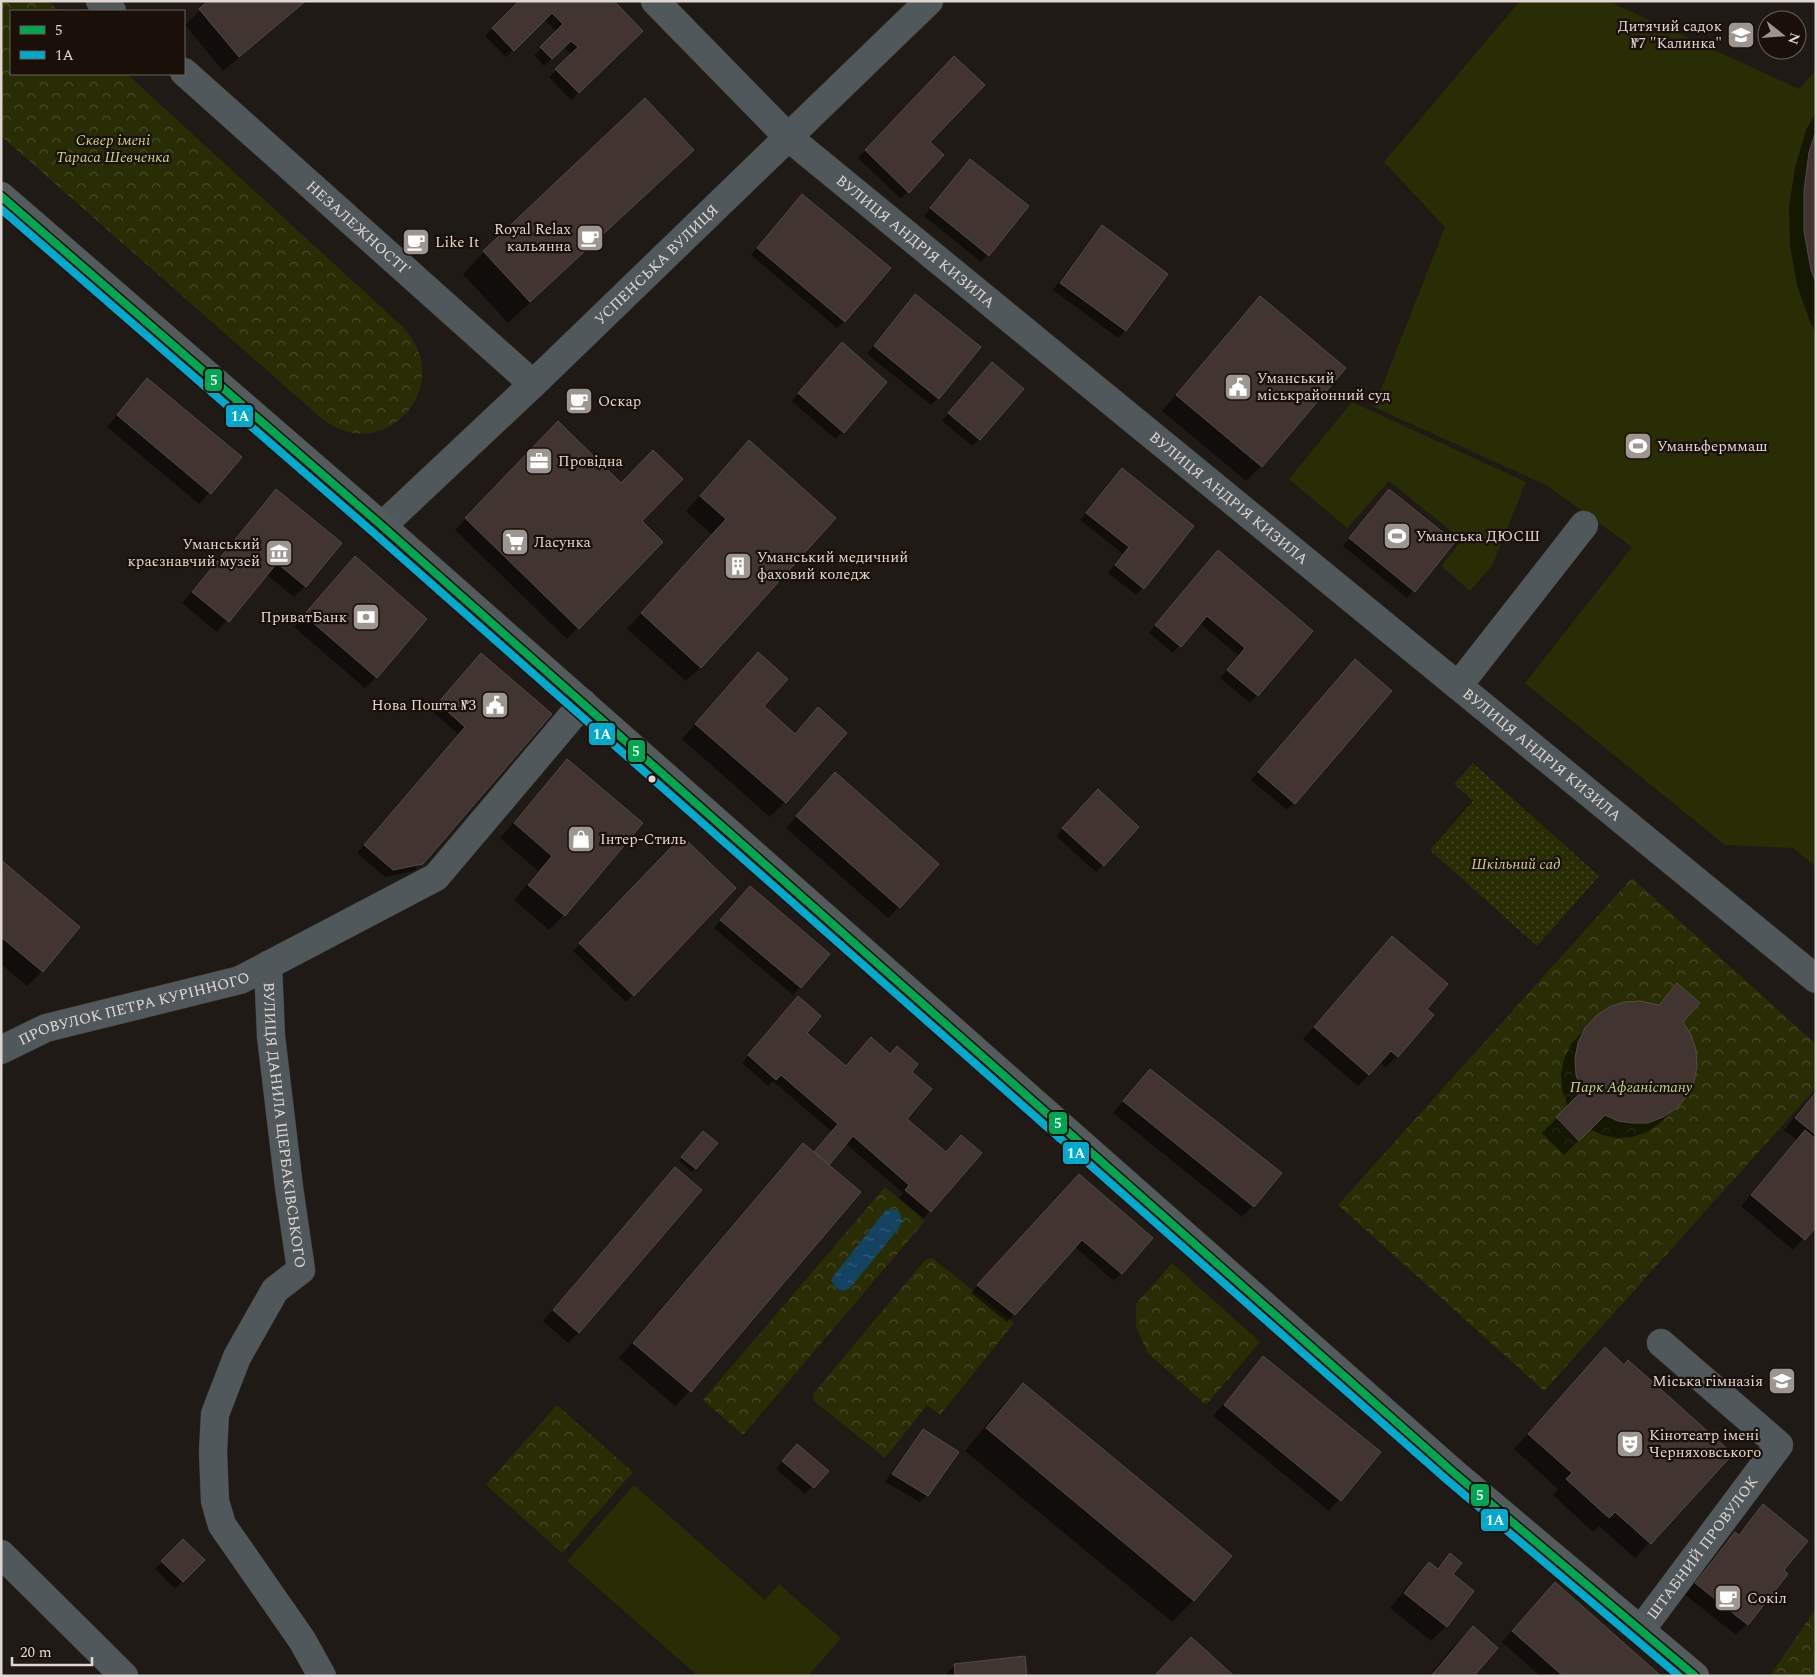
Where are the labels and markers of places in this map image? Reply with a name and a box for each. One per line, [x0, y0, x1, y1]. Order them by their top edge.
place label: Дитячий садок №7 "Калинка" [1618, 15, 1722, 55]
school or university icon: Дитячий садок №7 "Калинка" [1726, 20, 1756, 50]
place label: Royal Relax кальянна [494, 218, 572, 258]
cafe icon: Royal Relax кальянна [575, 223, 605, 253]
cafe icon: Like It [401, 227, 431, 257]
place label: Like It [435, 231, 479, 254]
place label: Уманський міськрайонний суд [1257, 367, 1390, 407]
public building icon: Уманський міськрайонний суд [1223, 372, 1253, 402]
cafe icon: Оскар [564, 386, 594, 416]
place label: Оскар [598, 390, 641, 413]
sports icon: Уманьферммаш [1623, 431, 1653, 461]
place label: Уманьферммаш [1657, 435, 1767, 458]
office icon: Провідна [524, 446, 554, 476]
place label: Провідна [558, 450, 624, 473]
sports icon: Уманська ДЮСШ [1382, 521, 1412, 551]
place label: Уманська ДЮСШ [1416, 525, 1540, 548]
supermarket icon: Ласунка [500, 527, 530, 557]
place label: Ласунка [534, 531, 592, 554]
place label: Уманський краєзнавчий музей [127, 533, 260, 573]
museum icon: Уманський краєзнавчий музей [264, 538, 294, 568]
place label: Уманський медичний фаховий коледж [757, 546, 908, 586]
building icon: Уманський медичний фаховий коледж [723, 551, 753, 581]
bank icon: ПриватБанк [351, 602, 381, 632]
place label: ПриватБанк [260, 606, 347, 629]
public building icon: Нова Пошта №3 [480, 690, 510, 720]
place label: Нова Пошта №3 [371, 694, 476, 717]
unlabelled marker [647, 774, 657, 784]
shop icon: Інтер-Стиль [566, 824, 596, 854]
place label: Інтер-Стиль [600, 828, 687, 851]
school or university icon: Міська гімназія [1767, 1366, 1797, 1396]
place label: Міська гімназія [1652, 1370, 1763, 1393]
place label: Кінотеатр імені Черняховського [1649, 1424, 1761, 1464]
theatre icon: Кінотеатр імені Черняховського [1615, 1429, 1645, 1459]
cafe icon: Сокіл [1713, 1583, 1743, 1613]
place label: Сокіл [1747, 1587, 1787, 1610]

